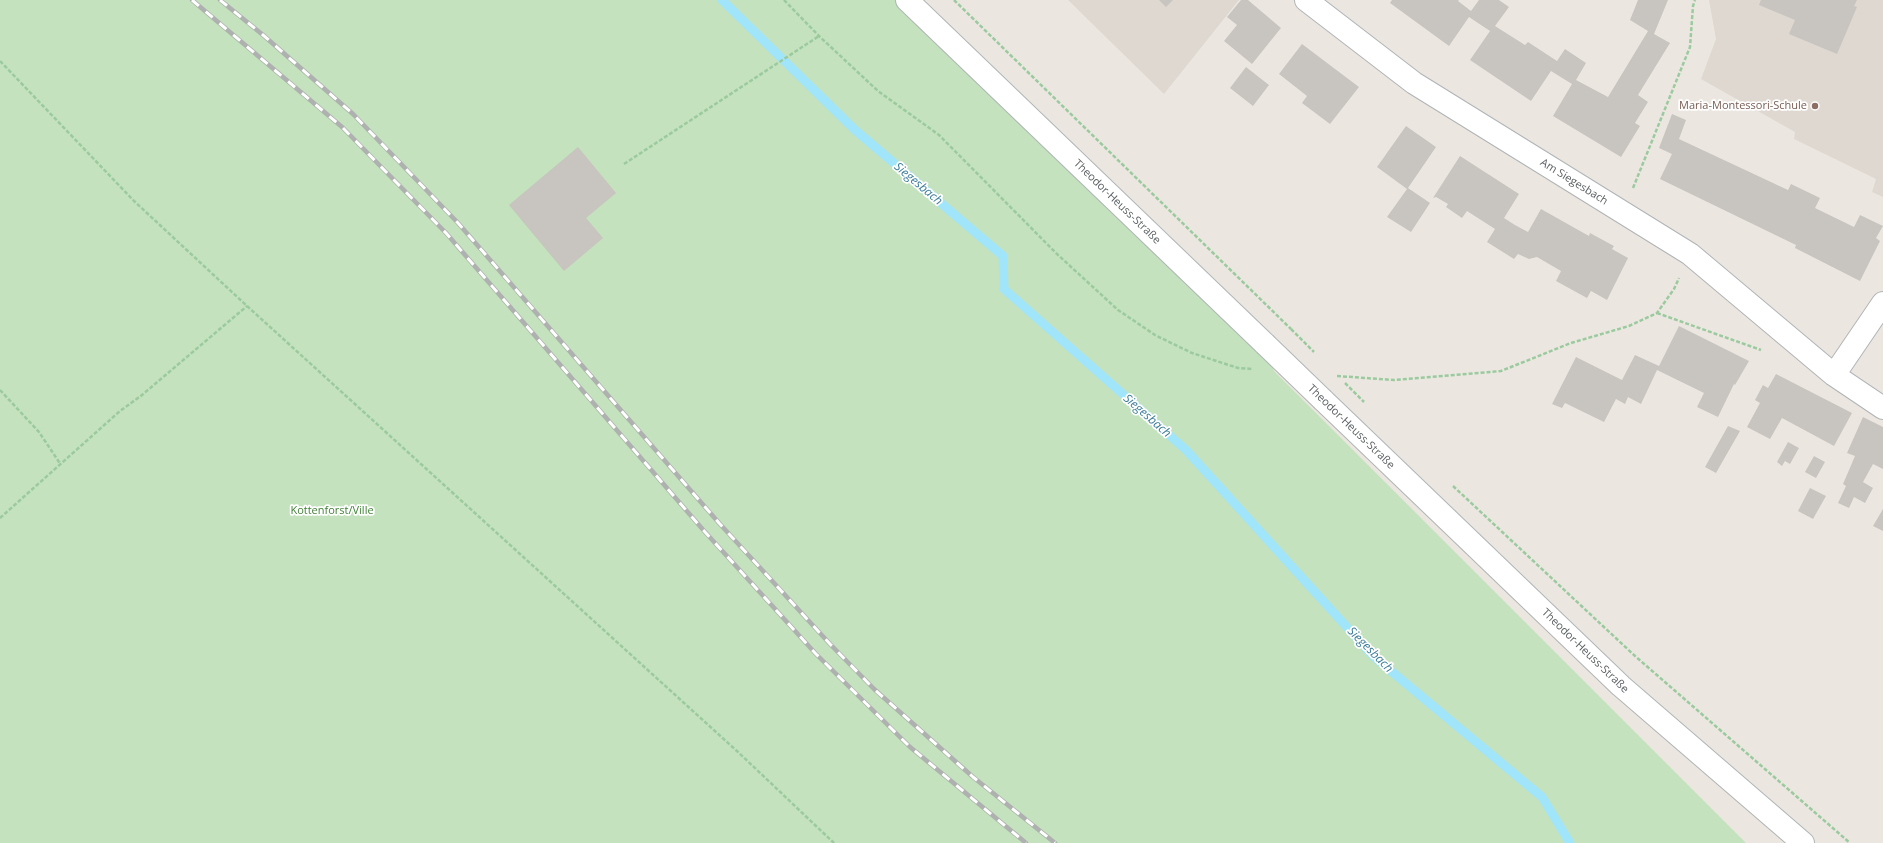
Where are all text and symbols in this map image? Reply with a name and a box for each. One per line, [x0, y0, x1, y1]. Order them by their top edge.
place label: Maria-Montessori-Schule [1679, 99, 1807, 113]
marker: Maria-Montessori-Schule [1810, 101, 1820, 111]
street label: Am Siegesbach [1538, 156, 1610, 208]
street label: Theodor-Heuss-Straße [1071, 157, 1163, 247]
water label: Siegesbach [891, 160, 945, 208]
street label: Theodor-Heuss-Straße [1305, 382, 1397, 472]
water label: Siegesbach [1120, 391, 1174, 441]
park label: Kottenforst/Ville [290, 504, 374, 518]
street label: Theodor-Heuss-Straße [1539, 606, 1631, 696]
water label: Siegesbach [1344, 624, 1396, 676]

